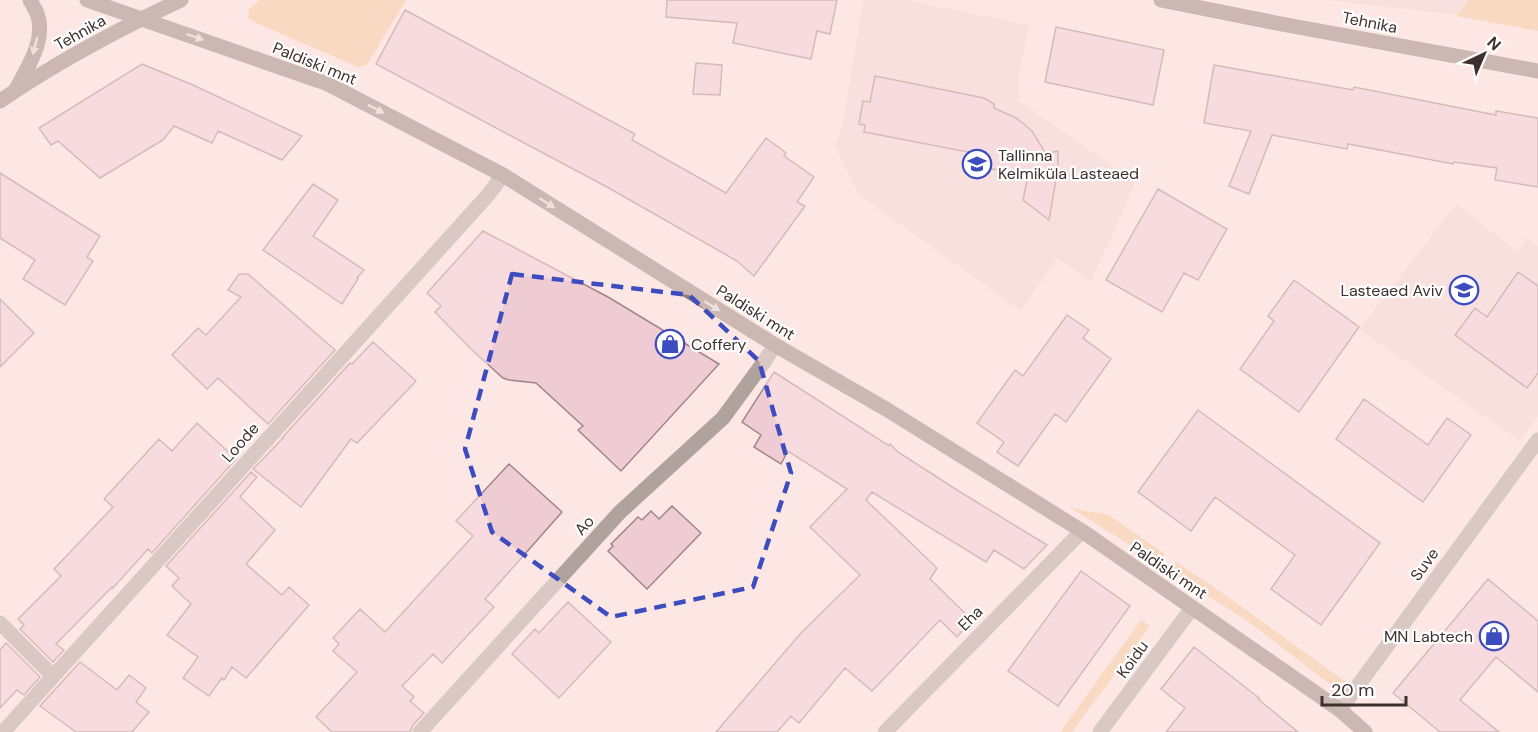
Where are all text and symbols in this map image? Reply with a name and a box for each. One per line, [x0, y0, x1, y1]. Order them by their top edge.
street label: Tehnika [1341, 7, 1399, 38]
street label: Tehnika [51, 10, 110, 55]
north arrow [1454, 24, 1514, 84]
text: N [1483, 32, 1506, 55]
one-way arrow [186, 33, 204, 43]
one-way arrow [30, 37, 40, 55]
street label: Paldiski mnt [270, 37, 360, 90]
one-way arrow [367, 104, 385, 114]
place label: Tallinna Kelmiküla Lasteaed [998, 145, 1139, 184]
school or university icon: Tallinna Kelmiküla Lasteaed [961, 148, 993, 180]
one-way arrow [539, 197, 555, 208]
school or university icon: Lasteaed Aviv [1448, 274, 1480, 306]
street label: Paldiski mnt [712, 280, 799, 345]
place label: Lasteaed Aviv [1340, 280, 1444, 301]
one-way arrow [704, 300, 720, 312]
shop icon: Coffery [654, 328, 686, 360]
place label: Coffery [691, 334, 747, 355]
street label: Loode [217, 418, 264, 467]
street label: Ao [570, 511, 599, 540]
street label: Paldiski mnt [1126, 537, 1211, 604]
street label: Suve [1405, 544, 1443, 585]
street label: Eha [953, 601, 987, 635]
shop icon: MN Labtech [1478, 620, 1510, 652]
place label: MN Labtech [1384, 626, 1473, 647]
street label: Koidu [1112, 636, 1153, 682]
scale bar [1322, 669, 1406, 707]
text: 20 m [1331, 678, 1374, 702]

